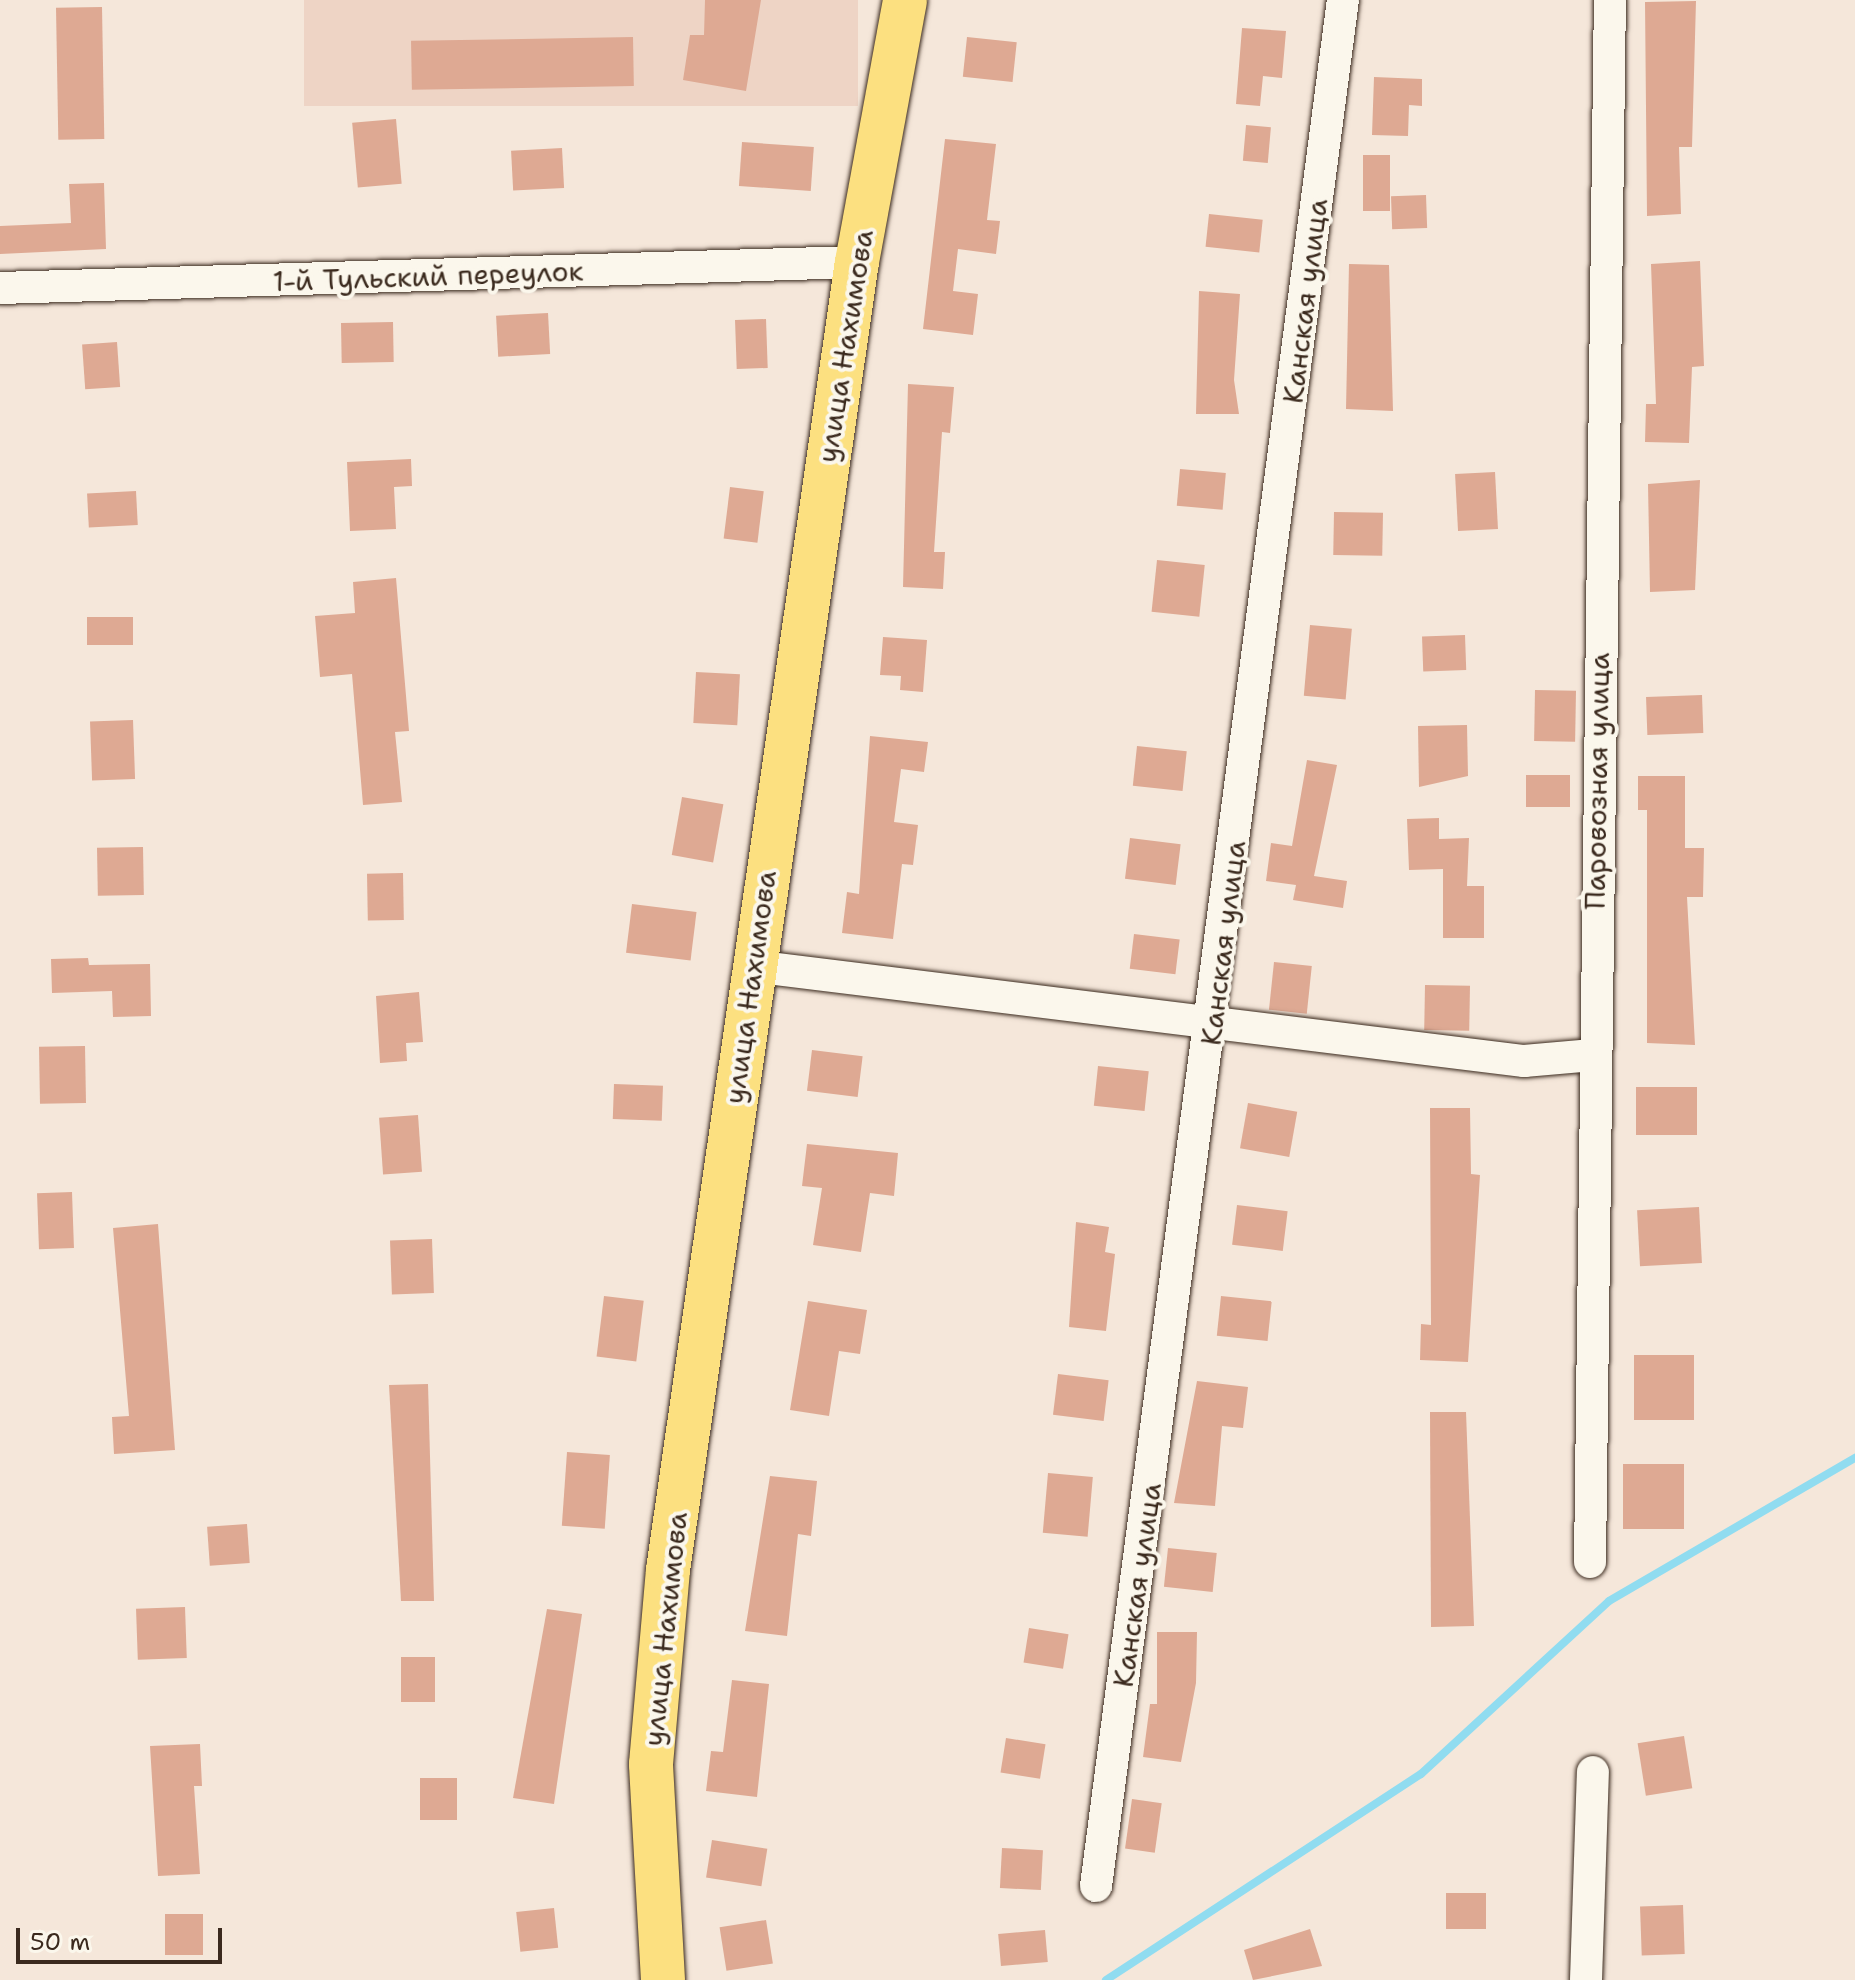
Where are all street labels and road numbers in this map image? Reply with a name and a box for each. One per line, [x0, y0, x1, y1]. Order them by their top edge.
street label: Канская улица [1276, 197, 1334, 405]
street label: улица Нахимова [810, 227, 880, 465]
street label: 1-й Тульский переулок [272, 254, 584, 298]
street label: Паровозная улица [1578, 652, 1616, 910]
street label: Канская улица [1194, 839, 1252, 1047]
street label: улица Нахимова [717, 868, 783, 1106]
street label: Канская улица [1106, 1481, 1168, 1689]
street label: улица Нахимова [636, 1510, 694, 1748]

